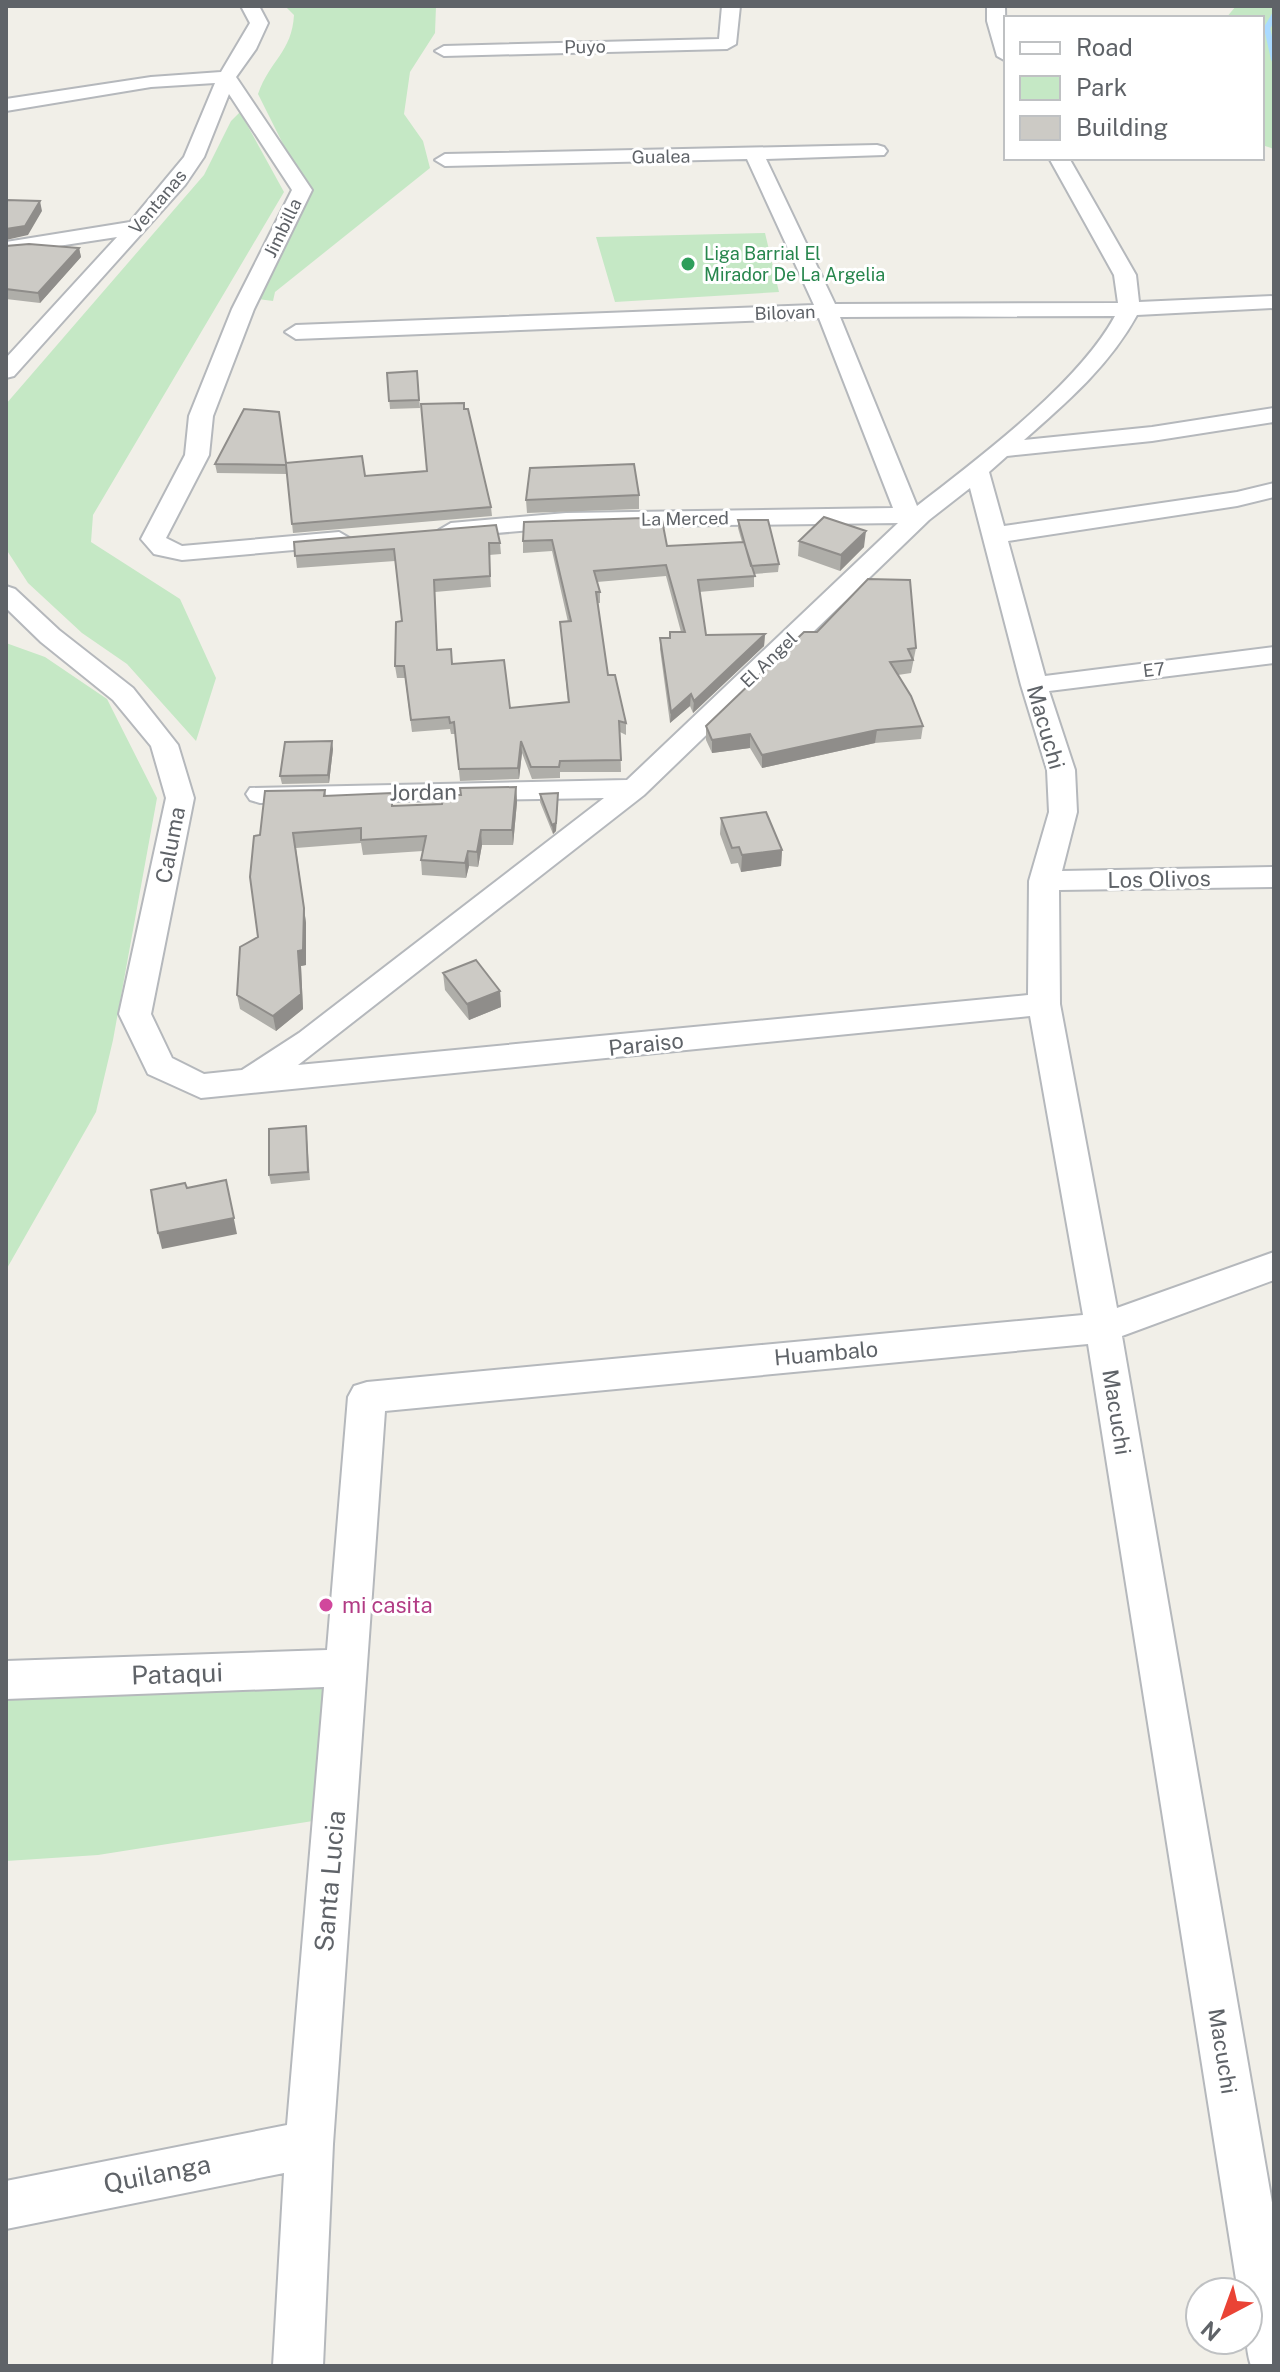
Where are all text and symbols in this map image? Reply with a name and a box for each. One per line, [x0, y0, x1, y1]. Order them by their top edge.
legend [1004, 16, 1264, 160]
text: Road [1076, 33, 1133, 61]
street label: Puyo [564, 36, 606, 57]
text: Park [1076, 73, 1127, 101]
text: Building [1076, 113, 1168, 141]
street label: Gualea [631, 145, 690, 168]
street label: Ventanas [125, 165, 191, 238]
street label: Jimbilla [259, 195, 306, 261]
place label: Liga Barrial El Mirador De La Argelia [704, 243, 885, 285]
marker: Liga Barrial El Mirador De La Argelia [679, 255, 697, 273]
street label: Bilovan [754, 301, 816, 324]
street label: La Merced [641, 507, 729, 530]
street label: El Angel [736, 628, 801, 692]
street label: E7 [1142, 658, 1166, 681]
street label: Macuchi [1022, 682, 1070, 772]
street label: Jordan [389, 778, 457, 806]
street label: Caluma [150, 804, 190, 886]
street label: Los Olivos [1107, 865, 1211, 893]
street label: Paraiso [607, 1027, 685, 1061]
street label: Huambalo [773, 1335, 879, 1371]
street label: Macuchi [1097, 1367, 1137, 1457]
place label: mi casita [342, 1592, 433, 1618]
marker: mi casita [317, 1596, 335, 1614]
street label: Pataqui [131, 1656, 223, 1691]
street label: Santa Lucia [308, 1809, 351, 1953]
street label: Macuchi [1203, 2006, 1243, 2096]
street label: Quilanga [101, 2148, 213, 2199]
north arrow [1184, 2276, 1264, 2356]
text: N [1196, 2316, 1226, 2347]

